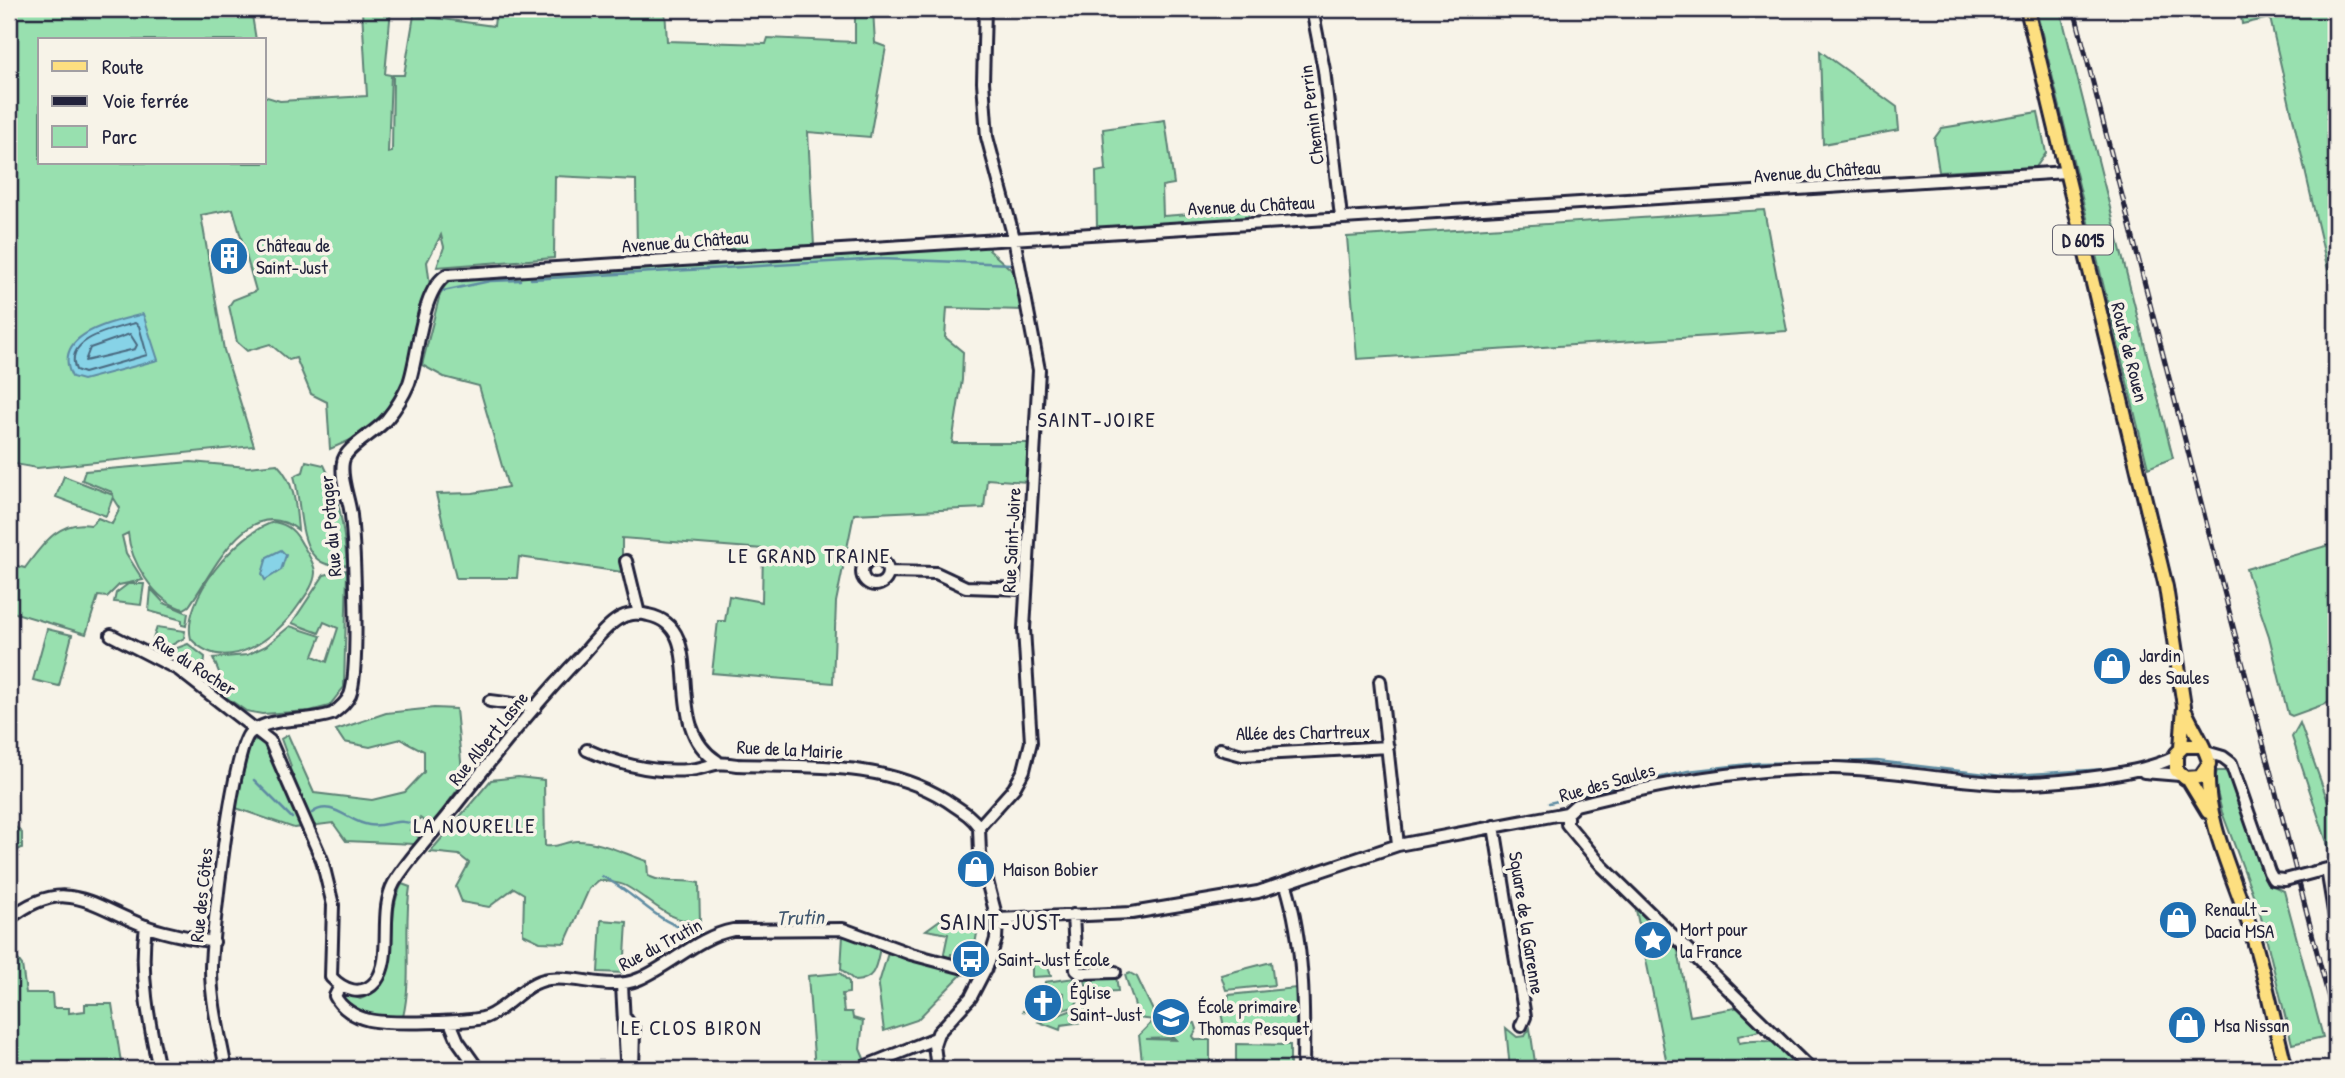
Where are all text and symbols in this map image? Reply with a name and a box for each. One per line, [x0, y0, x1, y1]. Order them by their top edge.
legend [38, 38, 266, 164]
text: Route [102, 52, 144, 81]
street label: Chemin Perrin [1292, 64, 1330, 166]
text: Voie ferrée [102, 86, 189, 115]
text: Parc [102, 122, 137, 151]
street label: Avenue du Château [1753, 154, 1882, 188]
street label: Avenue du Château [1187, 189, 1315, 221]
street label: Avenue du Château [621, 224, 750, 258]
road number: D 6015 [2053, 226, 2113, 254]
place label: Château de Saint-Just [256, 232, 331, 280]
building icon: Château de Saint-Just [208, 235, 250, 277]
street label: Route de Rouen [2105, 299, 2155, 405]
district label: SAINT-JOIRE [1037, 405, 1157, 434]
street label: Rue du Potager [313, 474, 347, 578]
street label: Rue Saint-Joire [995, 486, 1027, 593]
district label: LE GRAND TRAINE [729, 541, 891, 570]
street label: Rue du Rocher [148, 628, 242, 702]
place label: Jardin des Saules [2139, 642, 2209, 690]
shop icon: Jardin des Saules [2091, 645, 2133, 687]
street label: Rue Albert Lasne [442, 685, 534, 791]
street label: Allée des Chartreux [1236, 718, 1370, 746]
street label: Rue de la Mairie [736, 733, 844, 765]
street label: Rue des Saules [1556, 756, 1658, 808]
district label: LA NOURELLE [413, 811, 537, 840]
street label: Rue des Côtes [183, 847, 219, 943]
shop icon: Maison Bobier [955, 848, 997, 890]
street label: Square de la Garenne [1503, 850, 1551, 997]
place label: Maison Bobier [1003, 856, 1099, 882]
place label: Renault - Dacia MSA [2205, 896, 2274, 944]
shop icon: Renault - Dacia MSA [2157, 899, 2199, 941]
water label: Trutin [776, 902, 826, 932]
district label: SAINT-JUST [940, 906, 1062, 937]
street label: Rue du Trutin [614, 911, 706, 977]
place label: Mort pour la France [1680, 916, 1749, 964]
place icon: Mort pour la France [1632, 919, 1674, 961]
bus stop icon: Saint-Just École [950, 938, 992, 980]
place label: Saint-Just École [998, 946, 1111, 972]
place label: Église Saint-Just [1070, 979, 1142, 1027]
church icon: Église Saint-Just [1022, 982, 1064, 1024]
place label: École primaire Thomas Pesquet [1198, 993, 1310, 1041]
school or university icon: École primaire Thomas Pesquet [1150, 996, 1192, 1038]
shop icon: Msa Nissan [2166, 1004, 2208, 1046]
place label: Msa Nissan [2214, 1012, 2289, 1038]
district label: LE CLOS BIRON [621, 1013, 763, 1042]

